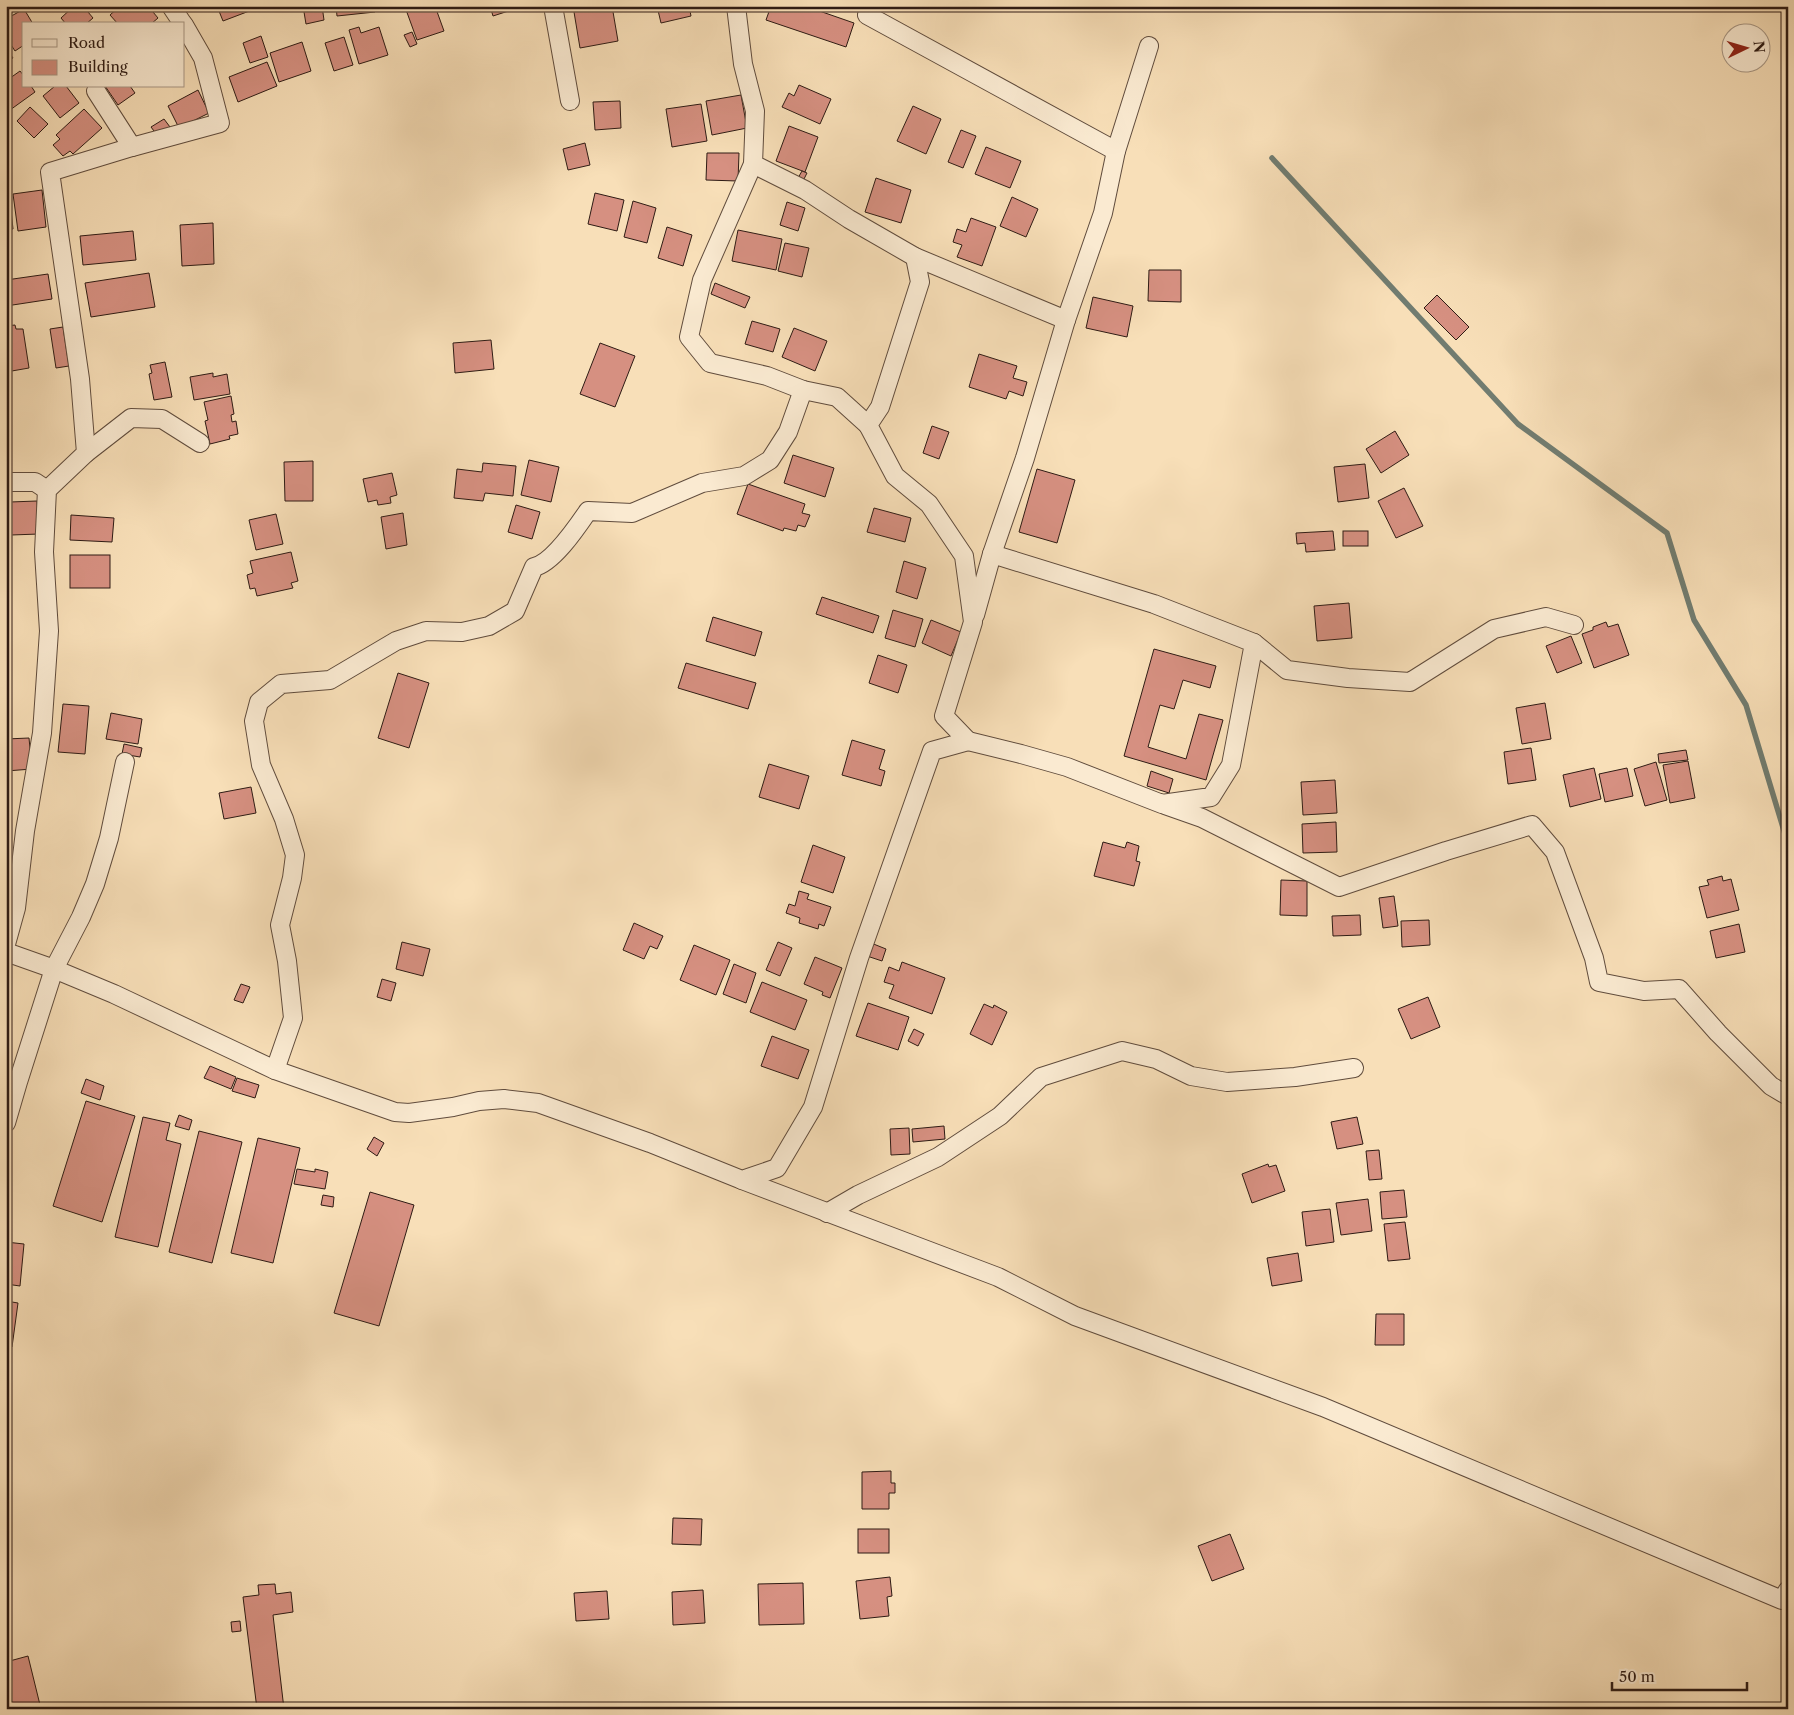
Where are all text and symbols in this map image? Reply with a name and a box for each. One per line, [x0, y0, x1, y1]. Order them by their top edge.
legend [22, 22, 185, 88]
north arrow [1722, 22, 1772, 72]
text: Road [68, 33, 105, 52]
text: N [1749, 40, 1768, 54]
text: Building [68, 57, 128, 76]
scale bar [1612, 1660, 1746, 1692]
text: 50 m [1619, 1667, 1655, 1686]

